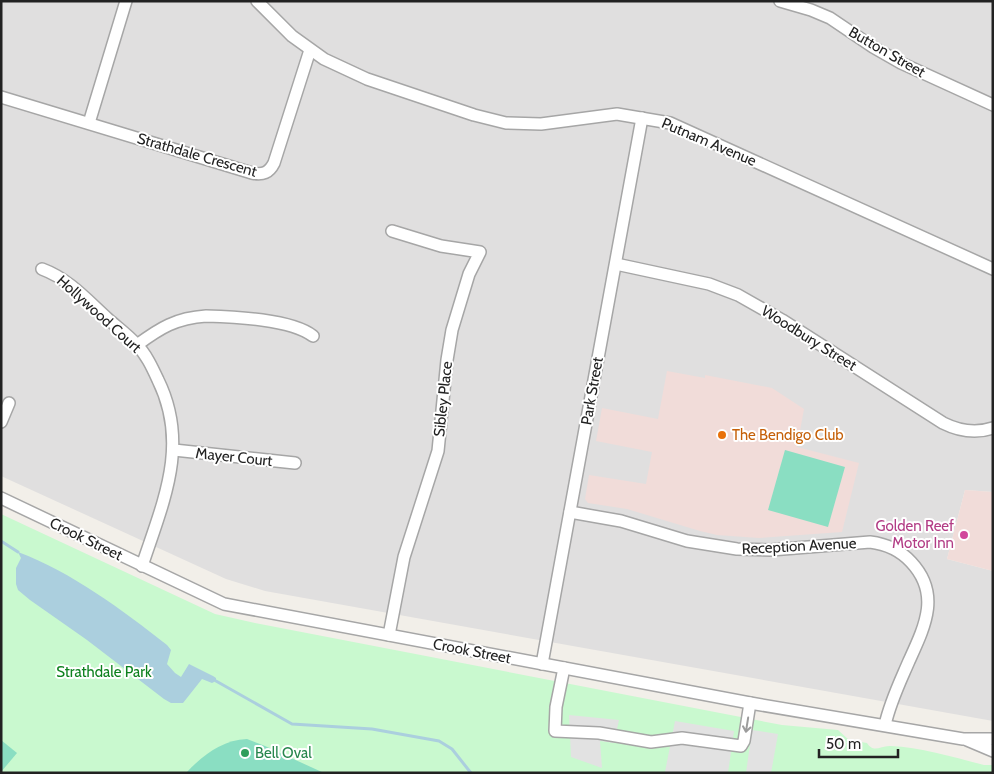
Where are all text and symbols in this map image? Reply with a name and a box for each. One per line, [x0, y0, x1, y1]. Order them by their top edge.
street label: Button Street [846, 23, 928, 81]
street label: Putnam Avenue [659, 114, 759, 170]
street label: Strathdale Crescent [135, 129, 259, 181]
street label: Hollywood Court [53, 271, 145, 357]
street label: Woodbury Street [758, 302, 860, 374]
street label: Park Street [577, 355, 607, 427]
street label: Sibley Place [430, 360, 456, 438]
place label: The Bendigo Club [732, 426, 844, 444]
marker: The Bendigo Club [716, 429, 728, 441]
street label: Mayer Court [195, 444, 273, 470]
street label: Crook Street [47, 514, 125, 564]
place label: Golden Reef Motor Inn [875, 517, 954, 552]
marker: Golden Reef Motor Inn [958, 529, 970, 541]
street label: Reception Avenue [741, 534, 857, 558]
street label: Crook Street [432, 635, 512, 667]
park label: Strathdale Park [56, 663, 152, 681]
one-way arrow [741, 716, 751, 732]
scale bar [819, 726, 898, 758]
text: 50 m [826, 735, 861, 753]
place label: Bell Oval [255, 744, 312, 762]
marker: Bell Oval [239, 747, 251, 759]

